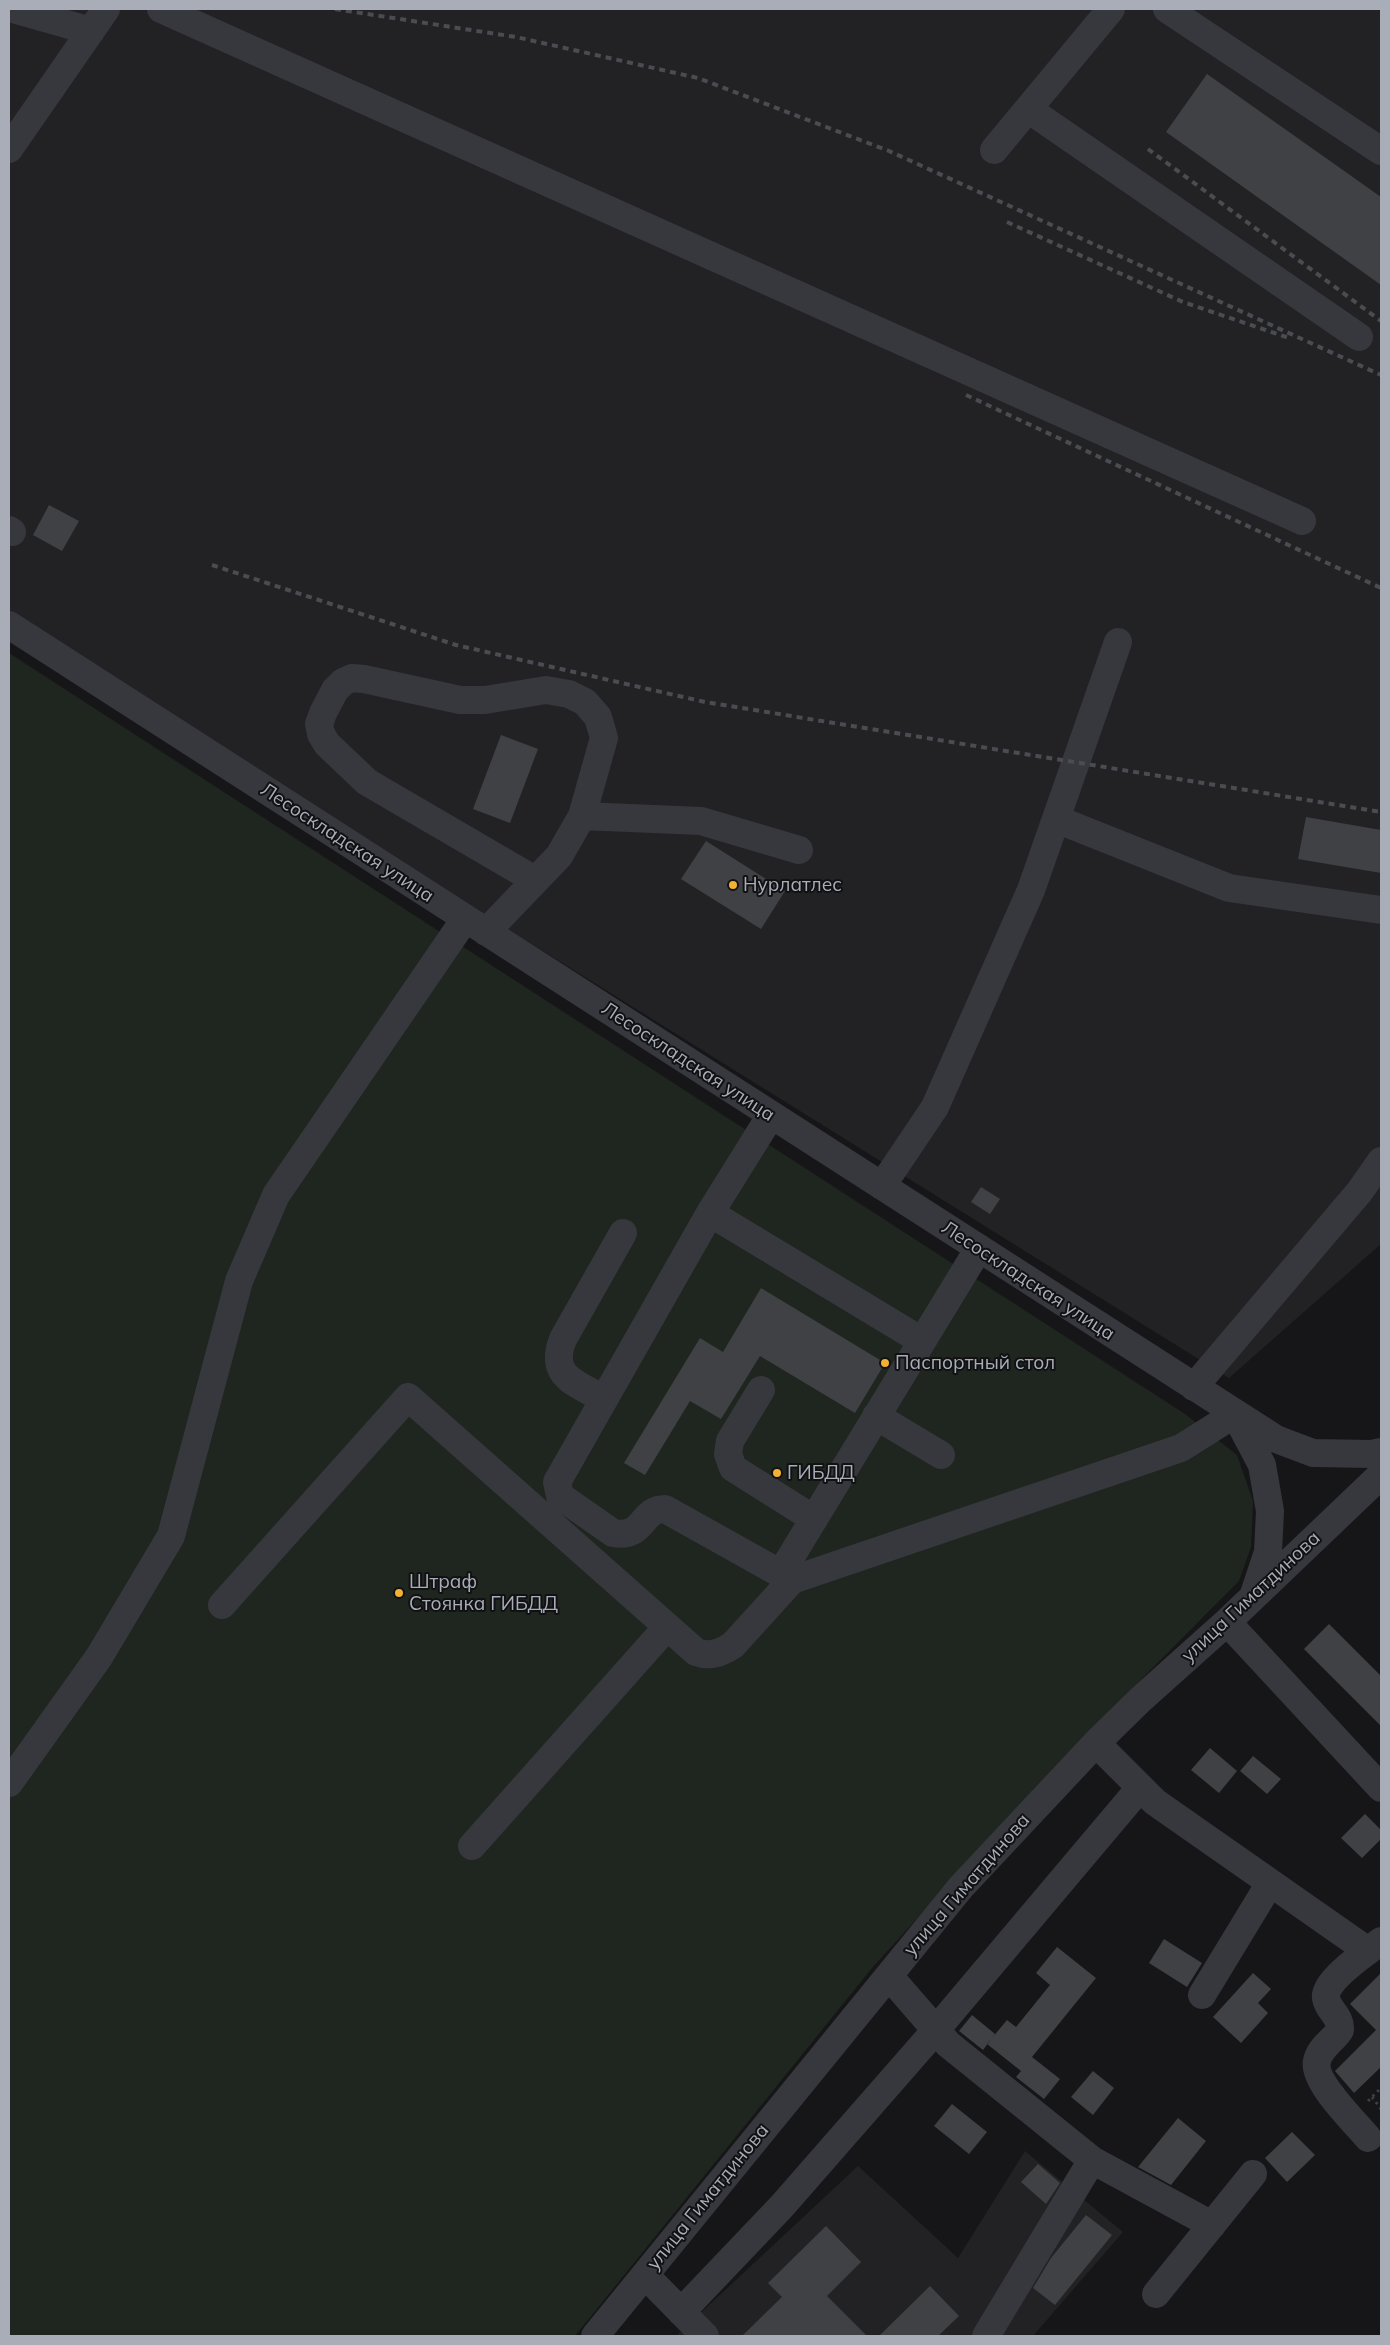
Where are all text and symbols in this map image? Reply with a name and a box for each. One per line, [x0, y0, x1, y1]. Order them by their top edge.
street label: Лесоскладская улица [256, 778, 438, 908]
place label: Нурлатлес [743, 874, 842, 896]
marker: Нурлатлес [727, 879, 739, 891]
street label: Лесоскладская улица [597, 997, 779, 1127]
street label: Лесоскладская улица [937, 1216, 1119, 1346]
place label: Паспортный стол [895, 1352, 1055, 1374]
marker: Паспортный стол [879, 1357, 891, 1369]
place label: ГИБДД [787, 1462, 855, 1484]
marker: ГИБДД [771, 1467, 783, 1479]
street label: улица Гиматдинова [1177, 1527, 1325, 1667]
place label: Штраф Стоянка ГИБДД [409, 1571, 558, 1615]
marker: Штраф Стоянка ГИБДД [393, 1587, 405, 1599]
street label: улица Гиматдинова [899, 1809, 1035, 1961]
street label: улица Гиматдинова [642, 2119, 774, 2275]

